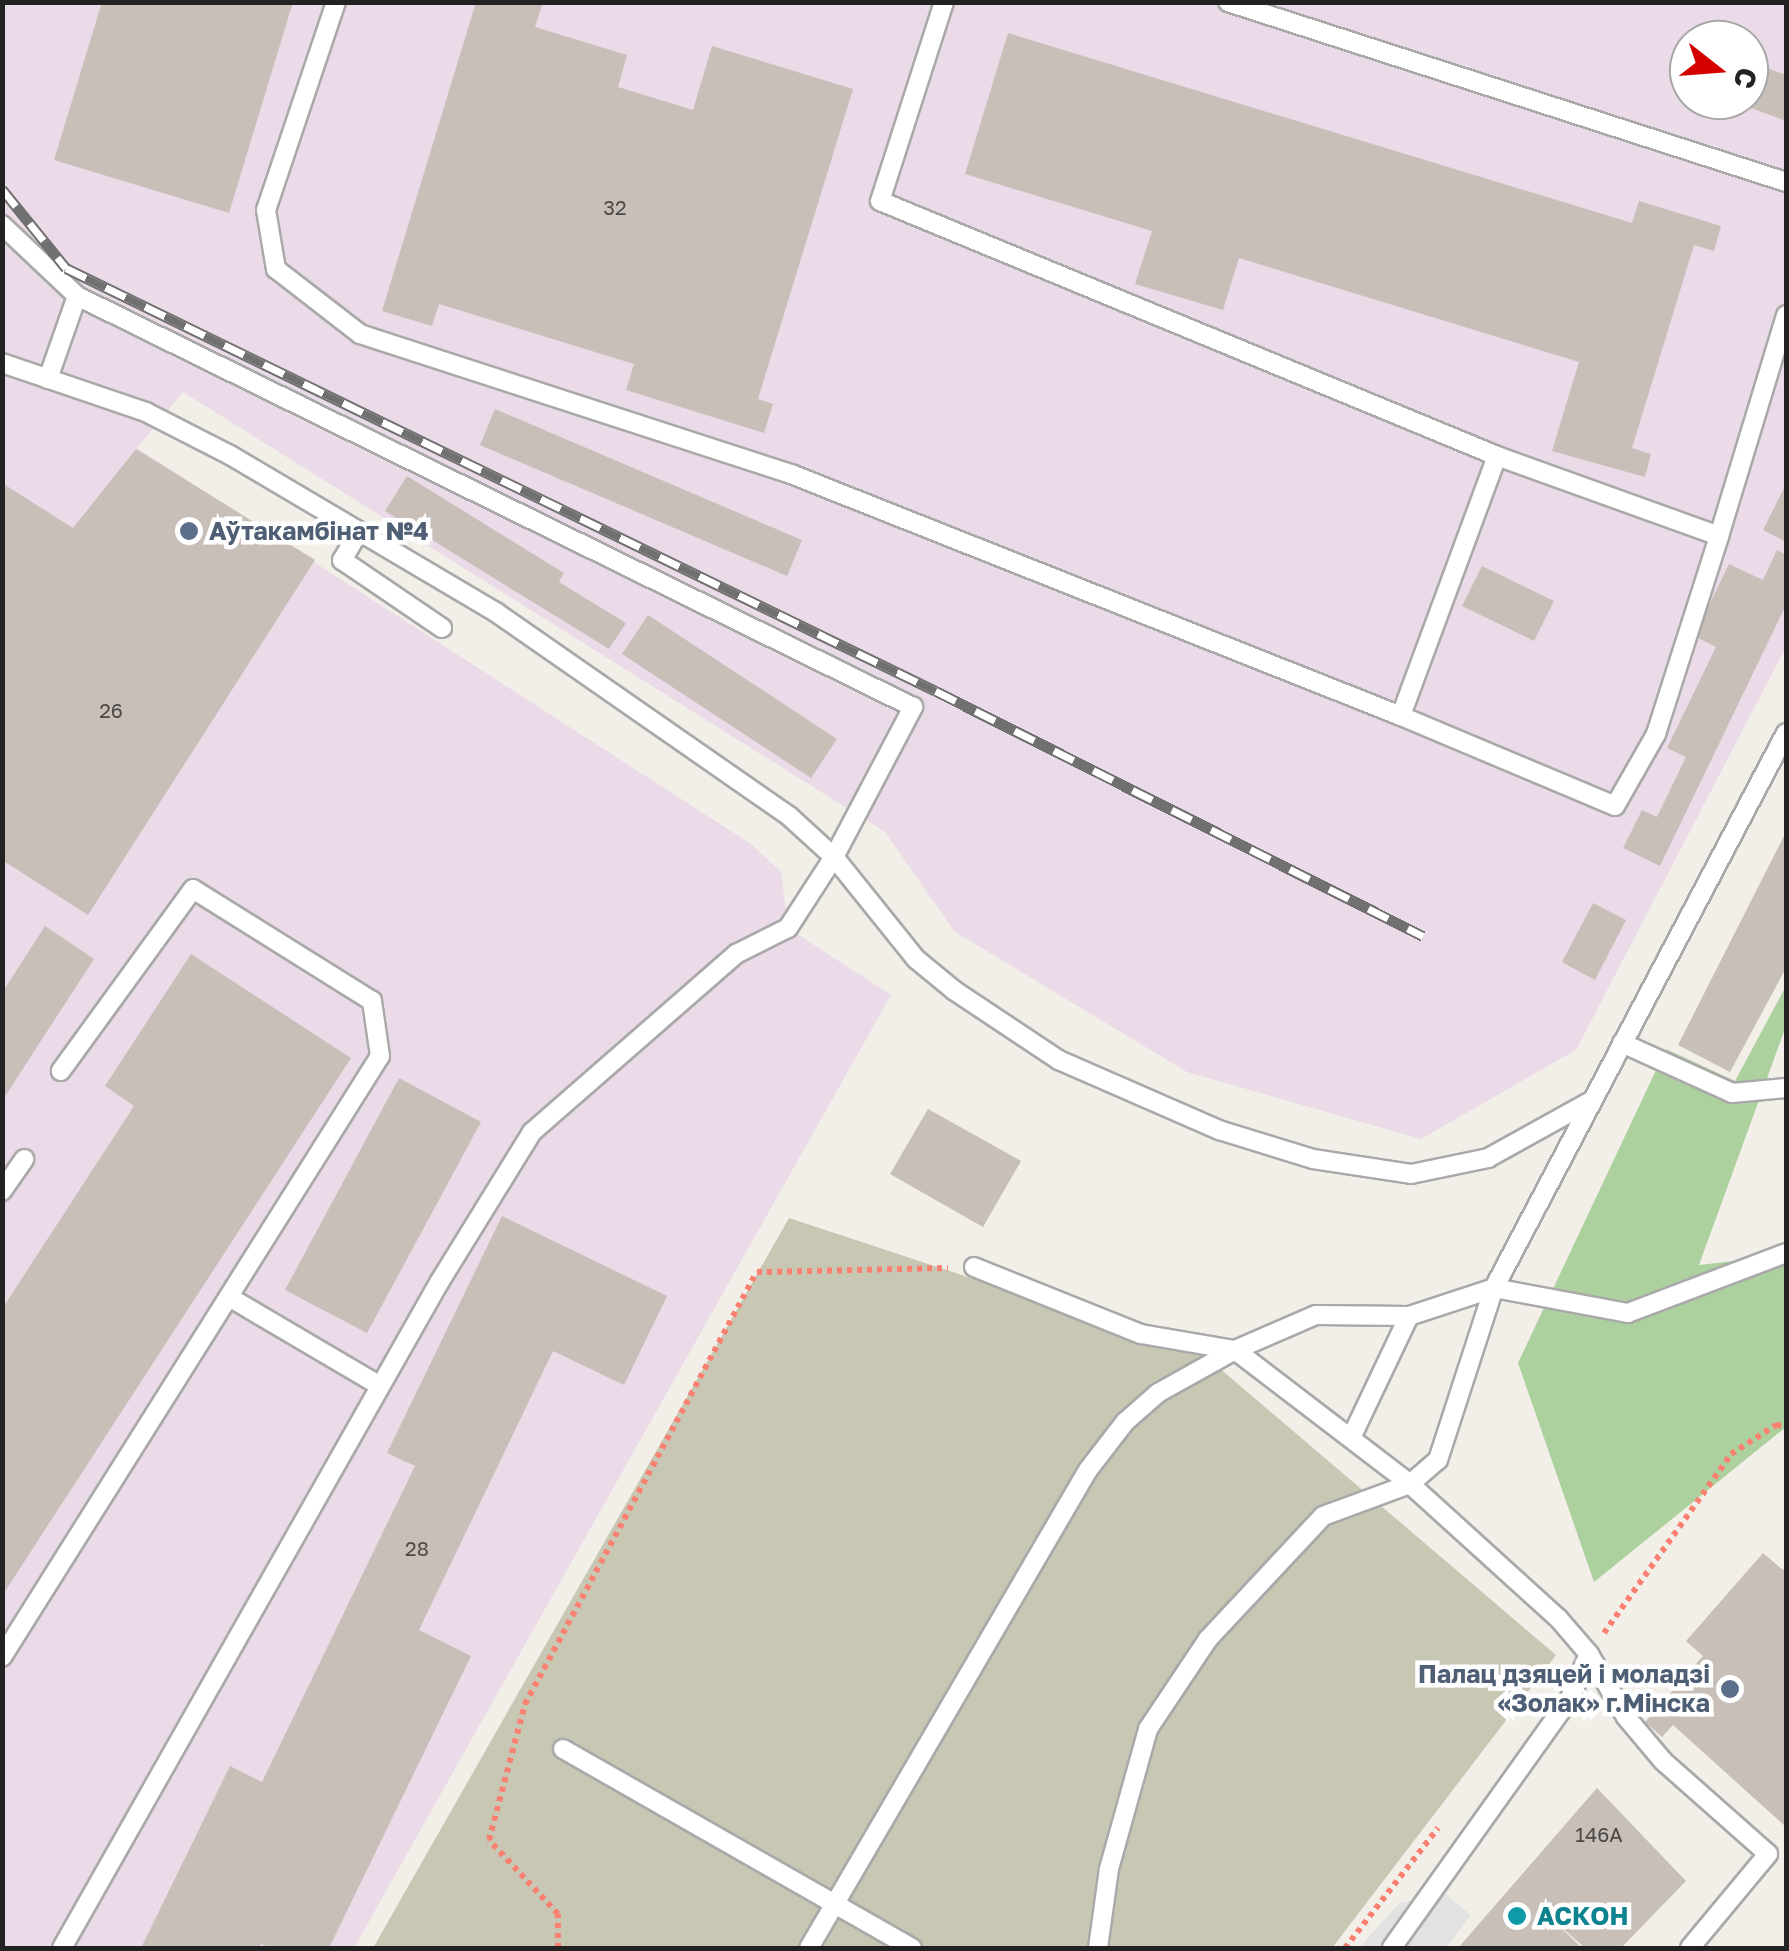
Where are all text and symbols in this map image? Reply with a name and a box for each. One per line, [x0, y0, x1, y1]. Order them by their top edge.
north arrow [1669, 20, 1769, 120]
text: С [1728, 64, 1765, 93]
house number: 32 [603, 195, 627, 219]
place label: Аўтакамбінат №4 [209, 516, 429, 546]
marker: Аўтакамбінат №4 [178, 520, 200, 542]
house number: 26 [99, 698, 123, 722]
house number: 28 [405, 1536, 429, 1560]
place label: Палац дзяцей і моладзі «Золак» г.Мінска [1418, 1660, 1710, 1719]
marker: Палац дзяцей і моладзі «Золак» г.Мінска [1719, 1678, 1741, 1700]
house number: 146А [1575, 1822, 1623, 1846]
place label: АСКОН [1537, 1901, 1628, 1931]
marker: АСКОН [1506, 1905, 1528, 1927]

